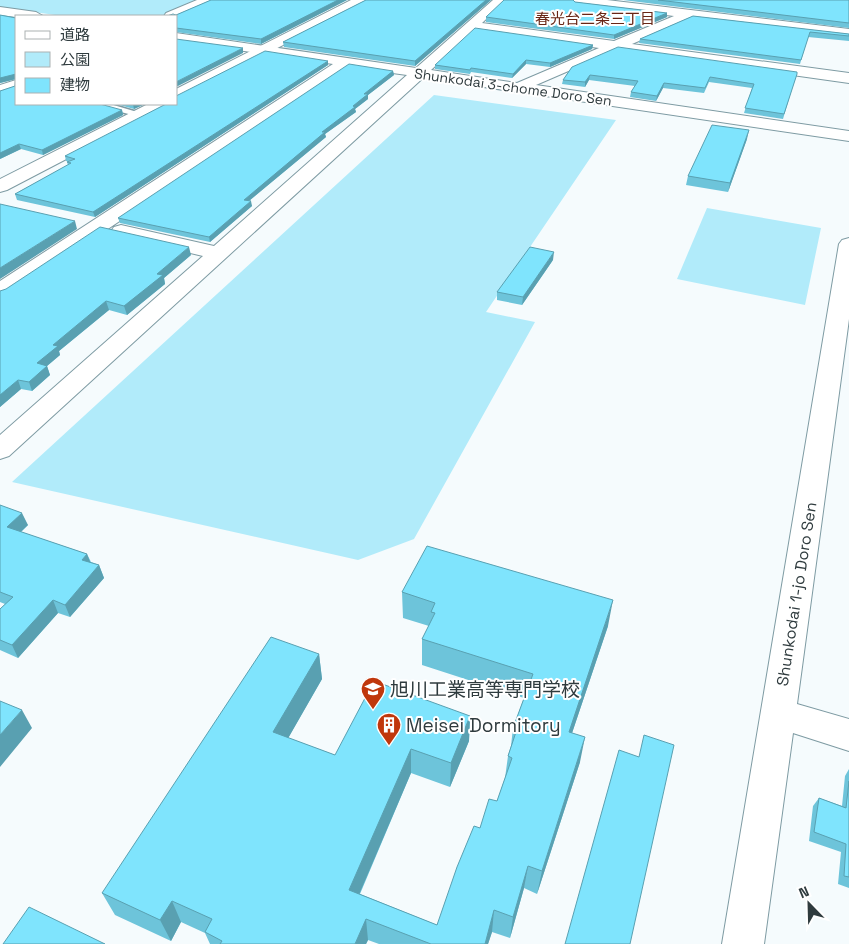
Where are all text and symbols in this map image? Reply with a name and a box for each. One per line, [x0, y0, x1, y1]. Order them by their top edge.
district label: 春光台二条三丁目 [535, 9, 655, 28]
legend [15, 15, 178, 105]
text: 道路 [60, 25, 90, 44]
text: 公園 [60, 50, 90, 69]
street label: Shunkodai 3-chome Doro Sen [413, 64, 613, 110]
text: 建物 [60, 75, 90, 94]
street label: Shunkodai 1-jo Doro Sen [772, 501, 821, 688]
school or university icon: 旭川工業高等専門学校 [360, 676, 386, 710]
place label: 旭川工業高等専門学校 [390, 677, 580, 702]
building icon: Meisei Dormitory [376, 712, 402, 746]
place label: Meisei Dormitory [406, 713, 561, 738]
north arrow [784, 879, 834, 929]
text: N [796, 882, 812, 902]

